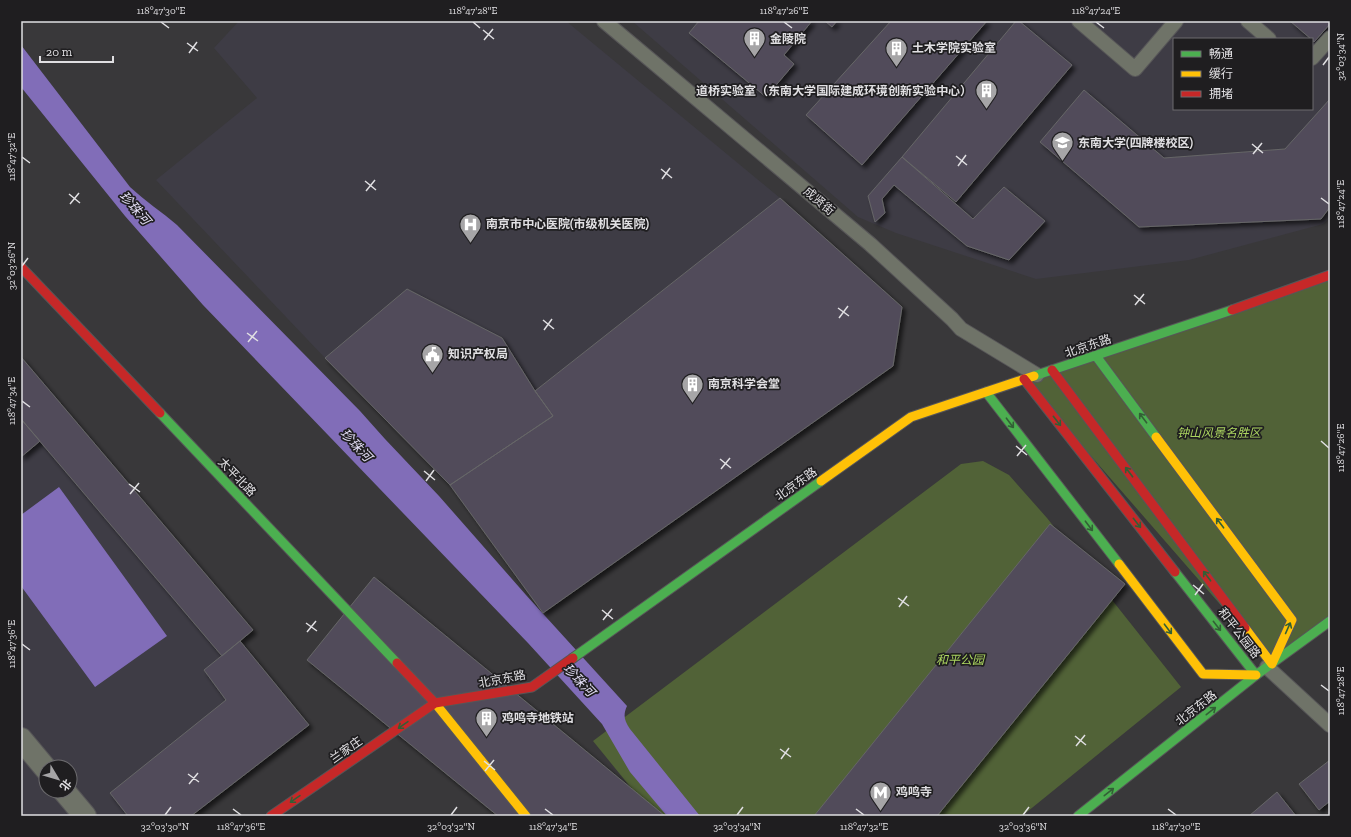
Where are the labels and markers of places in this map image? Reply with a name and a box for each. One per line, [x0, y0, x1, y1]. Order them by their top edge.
building icon: 金陵院 [742, 26, 768, 59]
place label: 金陵院 [770, 32, 806, 46]
building icon: 土木学院实验室 [884, 35, 910, 68]
place label: 土木学院实验室 [912, 41, 996, 55]
building icon: 道桥实验室（东南大学国际建成环境创新实验中心） [974, 78, 1000, 111]
place label: 道桥实验室（东南大学国际建成环境创新实验中心） [696, 84, 972, 98]
school or university icon: 东南大学(四牌楼校区) [1050, 130, 1076, 163]
place label: 东南大学(四牌楼校区) [1078, 136, 1193, 150]
hospital icon: 南京市中心医院(市级机关医院) [457, 211, 483, 244]
place label: 南京市中心医院(市级机关医院) [486, 217, 649, 231]
public building icon: 知识产权局 [420, 341, 446, 374]
place label: 知识产权局 [448, 347, 508, 361]
building icon: 南京科学会堂 [679, 371, 705, 404]
place label: 南京科学会堂 [708, 377, 780, 391]
building icon: 鸡鸣寺地铁站 [473, 705, 499, 738]
place label: 鸡鸣寺地铁站 [501, 711, 574, 725]
metro station icon: 鸡鸣寺 [867, 779, 893, 812]
place label: 鸡鸣寺 [895, 785, 932, 799]

